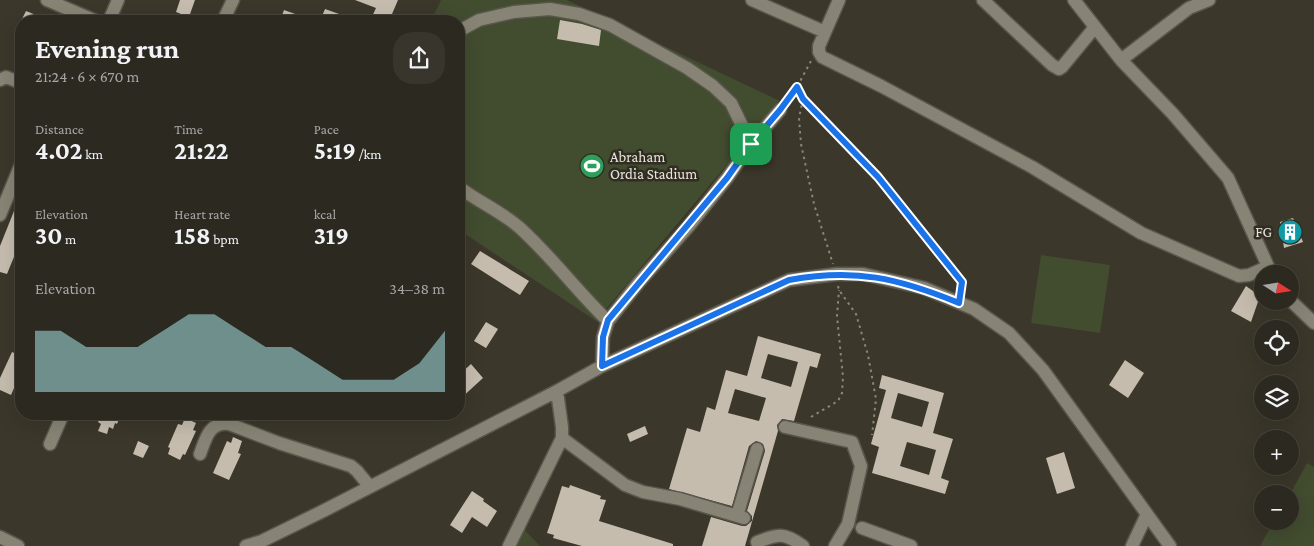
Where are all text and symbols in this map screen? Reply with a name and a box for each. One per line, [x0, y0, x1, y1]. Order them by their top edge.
button: share [393, 32, 445, 84]
text: Evening run [35, 33, 179, 64]
text: 21:24 · 6 × 670 m [35, 68, 139, 85]
text: Distance [35, 121, 84, 137]
text: Time [174, 121, 203, 137]
text: Pace [314, 121, 339, 137]
pin [730, 123, 772, 165]
icon: arrive [737, 130, 765, 158]
text: 4.02 [35, 137, 83, 164]
text: 21:22 [174, 137, 229, 164]
text: 5:19 [314, 137, 356, 164]
text: km [83, 146, 103, 162]
text: /km [356, 146, 381, 162]
place label: Abraham Ordia Stadium [610, 149, 697, 182]
sports icon: Abraham Ordia Stadium [579, 153, 605, 179]
text: Elevation [35, 206, 88, 222]
text: Heart rate [174, 206, 230, 222]
text: kcal [314, 206, 336, 222]
building icon: FG [1277, 219, 1303, 245]
text: 30 [35, 222, 62, 249]
text: 158 [174, 222, 211, 249]
text: 319 [314, 222, 349, 249]
place label: FG [1255, 224, 1272, 240]
text: m [62, 231, 76, 247]
text: bpm [211, 231, 239, 247]
north arrow [1254, 265, 1299, 310]
map controls [1254, 265, 1299, 530]
text: Elevation [35, 280, 96, 297]
text: 34–38 m [389, 280, 445, 297]
button: locate [1254, 320, 1299, 365]
button: layers [1254, 375, 1299, 420]
button: + [1254, 430, 1299, 475]
button: − [1254, 485, 1299, 530]

